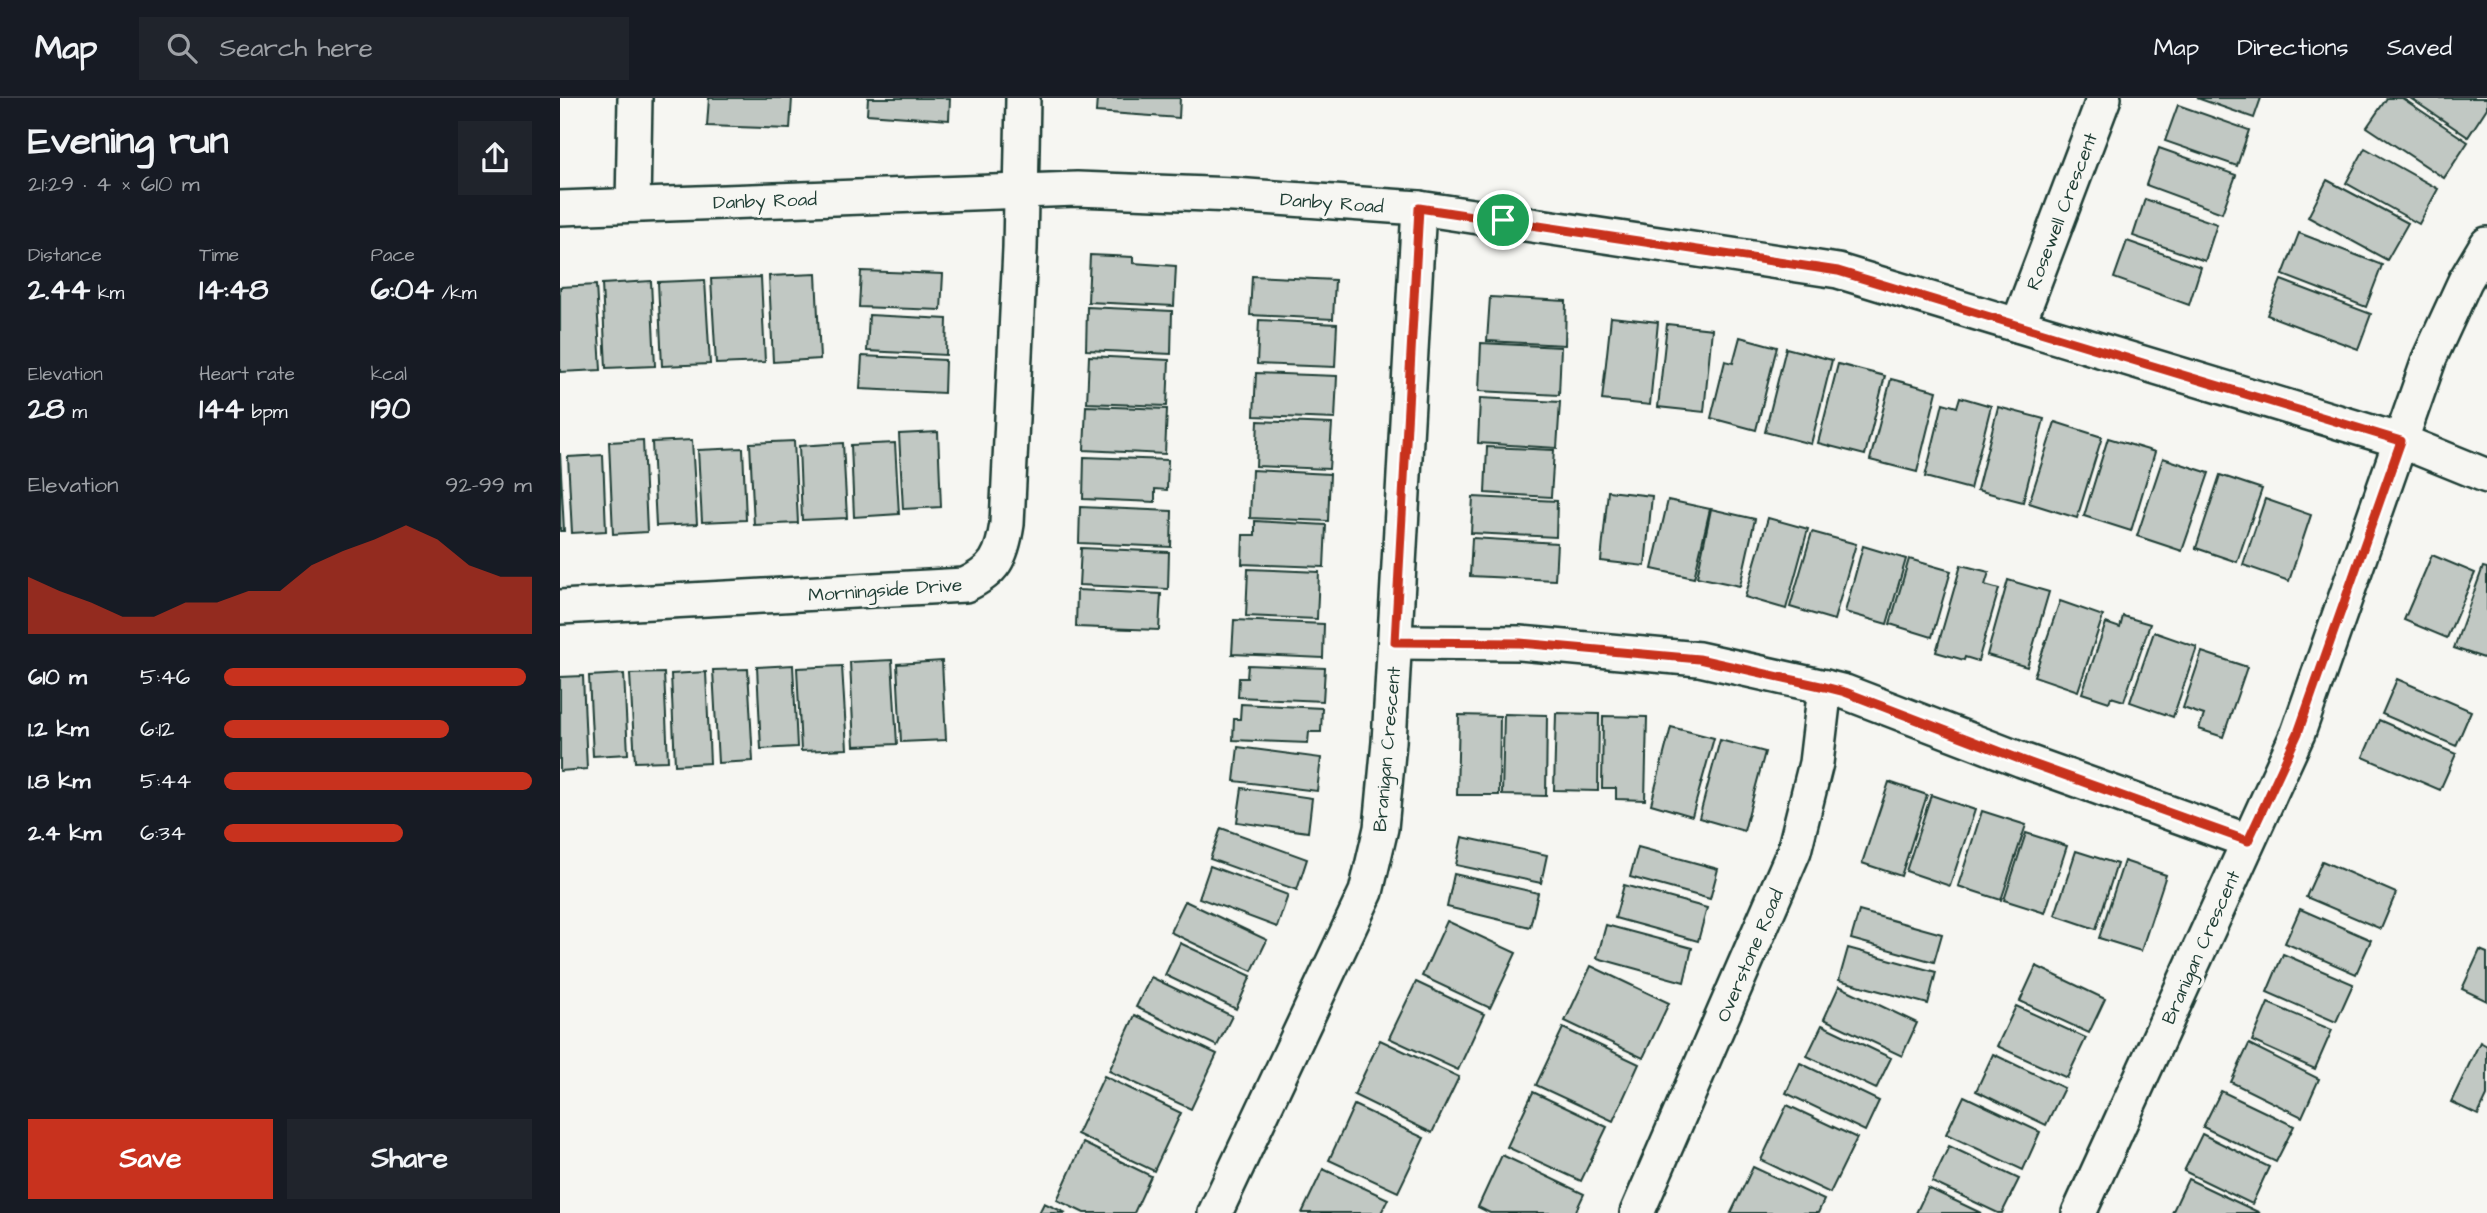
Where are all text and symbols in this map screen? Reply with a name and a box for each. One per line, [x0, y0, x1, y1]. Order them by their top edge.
search box [139, 17, 629, 80]
text: Map [35, 25, 97, 71]
icon: search [163, 29, 201, 67]
text: Search here [219, 30, 373, 66]
text: Map [2154, 31, 2199, 65]
text: Directions [2237, 31, 2349, 65]
text: Saved [2387, 31, 2452, 65]
text: Evening run [28, 116, 229, 168]
button: share [458, 121, 532, 195]
street label: Rosewell Crescent [2020, 129, 2105, 294]
text: 21:29 · 4 × 610 m [28, 168, 200, 200]
street label: Danby Road [713, 186, 818, 218]
street label: Danby Road [1279, 186, 1385, 222]
pin [1473, 190, 1533, 250]
icon: arrive [1484, 201, 1522, 239]
text: Distance [28, 242, 102, 269]
text: Time [199, 242, 239, 269]
text: Pace [371, 242, 415, 269]
text: 2.44 [28, 269, 90, 311]
text: 14:48 [199, 269, 268, 311]
text: 6:04 [371, 269, 434, 311]
text: km [90, 280, 124, 307]
text: /km [434, 280, 477, 307]
text: Elevation [28, 361, 103, 388]
text: Heart rate [199, 361, 295, 388]
text: kcal [371, 361, 407, 388]
text: 28 [28, 388, 65, 430]
text: 144 [199, 388, 244, 430]
text: 190 [371, 388, 411, 430]
text: m [65, 399, 87, 426]
text: bpm [244, 399, 288, 426]
text: Elevation [28, 469, 119, 501]
text: 92–99 m [445, 469, 532, 501]
street label: Morningside Drive [807, 572, 963, 610]
text: 610 m [28, 661, 87, 693]
text: 5:46 [140, 661, 190, 693]
street label: Branigan Crescent [1367, 665, 1409, 833]
text: 1.2 km [28, 713, 89, 745]
text: 6:12 [140, 713, 174, 745]
text: 1.8 km [28, 765, 90, 797]
text: 5:44 [140, 765, 191, 797]
text: 2.4 km [28, 817, 101, 849]
text: 6:34 [140, 817, 186, 849]
street label: Branigan Crescent [2155, 866, 2248, 1029]
street label: Overstone Road [1710, 885, 1791, 1026]
button: Save [28, 1119, 273, 1199]
button: Share [287, 1119, 532, 1199]

